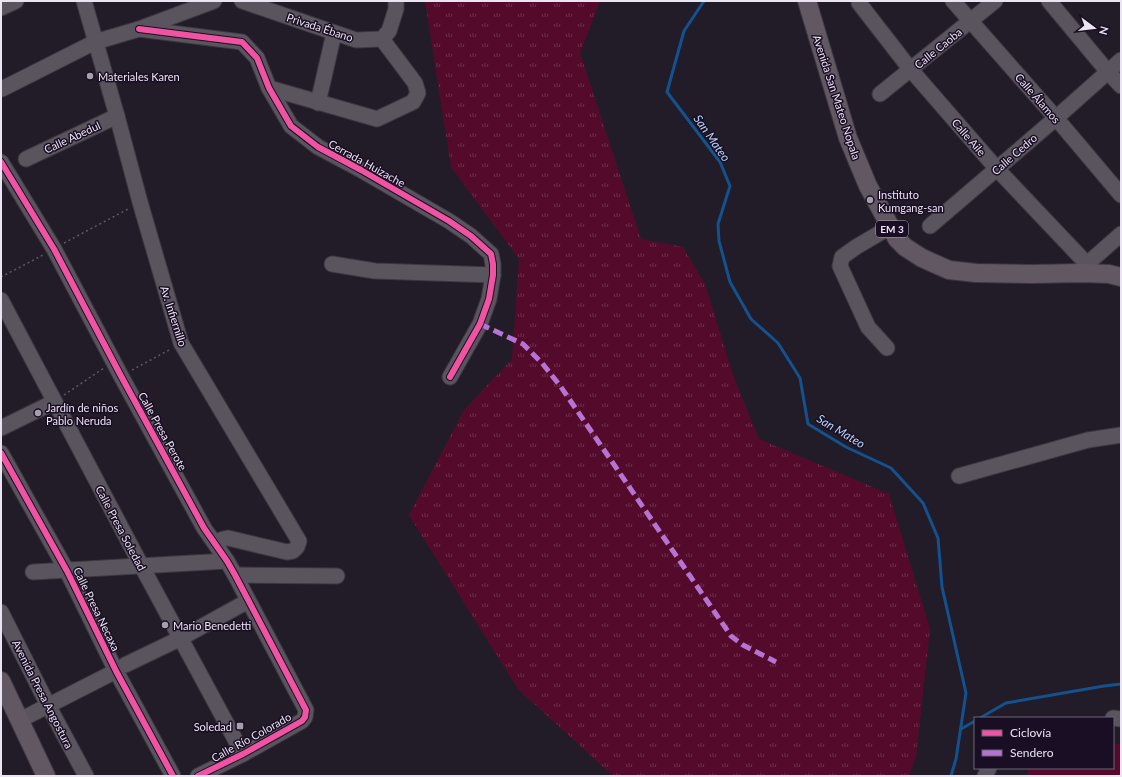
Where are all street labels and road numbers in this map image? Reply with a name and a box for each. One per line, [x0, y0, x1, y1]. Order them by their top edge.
street label: Privada Ébano [285, 10, 355, 44]
street label: Calle Caoba [912, 25, 964, 71]
street label: Avenida San Mateo Nopala [811, 33, 863, 161]
street label: Calle Álamos [1013, 70, 1063, 126]
street label: Calle Aile [949, 116, 989, 158]
street label: Calle Abedul [42, 118, 102, 156]
street label: Calle Cedro [989, 131, 1039, 177]
street label: Cerrada Huizache [326, 137, 408, 190]
road number: EM 3 [876, 221, 908, 237]
street label: Av. Infiernillo [158, 284, 190, 348]
street label: Calle Presa Perote [136, 390, 190, 473]
street label: Calle Presa Soledad [93, 483, 149, 573]
street label: Calle Presa Necaxa [71, 565, 123, 653]
street label: Avenida Presa Angostura [10, 638, 76, 750]
street label: Calle Río Colorado [209, 710, 293, 764]

